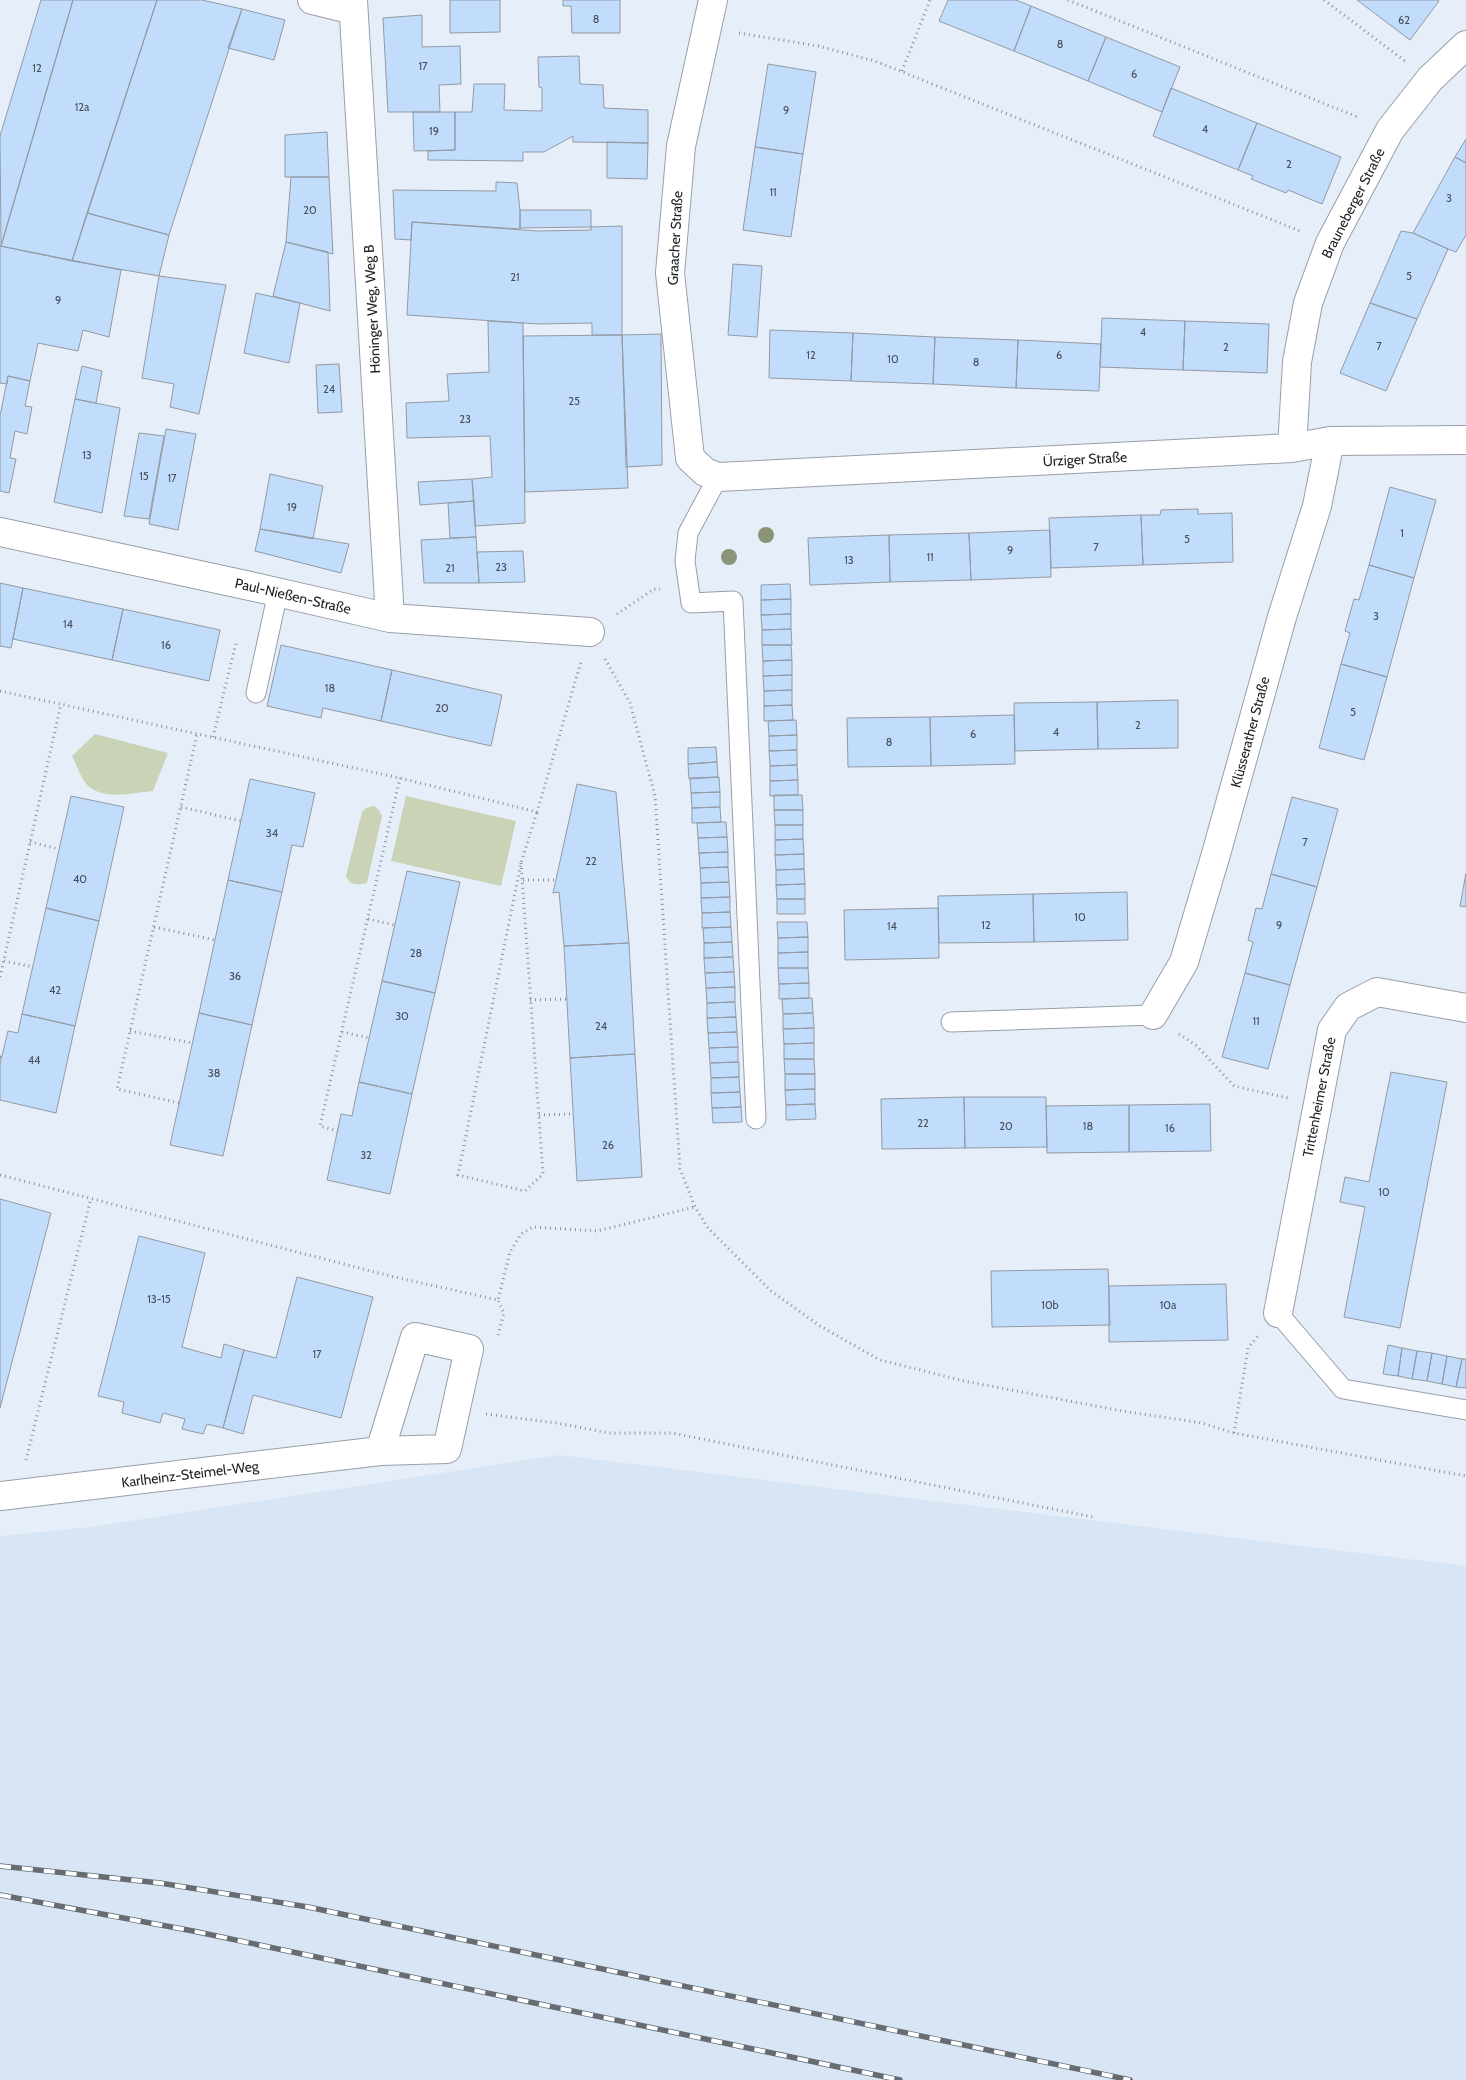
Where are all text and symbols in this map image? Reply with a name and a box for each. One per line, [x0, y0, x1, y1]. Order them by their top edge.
house number: 8 [593, 12, 599, 26]
house number: 62 [1398, 13, 1410, 27]
house number: 8 [1057, 37, 1063, 51]
house number: 17 [418, 59, 428, 73]
house number: 12 [32, 61, 42, 75]
house number: 6 [1131, 67, 1137, 81]
house number: 12a [75, 100, 90, 114]
house number: 9 [783, 103, 789, 117]
house number: 4 [1202, 122, 1209, 136]
house number: 19 [429, 124, 439, 138]
street label: Brauneberger Straße [1317, 145, 1389, 261]
house number: 2 [1286, 157, 1292, 171]
house number: 11 [769, 185, 777, 199]
street label: Graacher Straße [664, 190, 686, 286]
house number: 3 [1446, 191, 1452, 205]
house number: 20 [303, 203, 317, 217]
street label: Höninger Weg, Weg B [360, 244, 384, 374]
house number: 5 [1406, 269, 1412, 283]
house number: 21 [510, 270, 520, 284]
house number: 9 [55, 293, 61, 307]
house number: 4 [1140, 325, 1147, 339]
house number: 7 [1376, 339, 1382, 353]
house number: 2 [1223, 340, 1229, 354]
house number: 12 [806, 348, 816, 362]
house number: 6 [1056, 348, 1062, 362]
house number: 10 [887, 352, 899, 366]
house number: 8 [973, 355, 979, 369]
house number: 24 [323, 382, 336, 396]
house number: 25 [568, 394, 580, 408]
house number: 23 [459, 412, 471, 426]
house number: 13 [82, 448, 92, 462]
street label: Ürziger Straße [1042, 448, 1128, 470]
house number: 15 [139, 469, 149, 483]
house number: 17 [167, 471, 177, 485]
house number: 19 [287, 500, 297, 514]
house number: 1 [1400, 526, 1404, 540]
house number: 5 [1184, 532, 1190, 546]
house number: 7 [1093, 540, 1099, 554]
house number: 9 [1007, 543, 1013, 557]
house number: 11 [926, 550, 934, 564]
house number: 13 [844, 553, 854, 567]
house number: 23 [495, 560, 507, 574]
house number: 21 [445, 561, 455, 575]
street label: Paul-Nießen-Straße [233, 574, 353, 618]
house number: 3 [1373, 609, 1379, 623]
house number: 14 [63, 617, 74, 631]
house number: 16 [161, 638, 171, 652]
street label: Klüsserather Straße [1227, 675, 1273, 789]
house number: 18 [325, 681, 335, 695]
house number: 20 [435, 701, 449, 715]
house number: 5 [1350, 705, 1356, 719]
house number: 2 [1135, 718, 1141, 732]
house number: 4 [1053, 725, 1060, 739]
house number: 6 [970, 727, 976, 741]
house number: 8 [886, 735, 892, 749]
house number: 34 [266, 826, 279, 840]
house number: 7 [1302, 835, 1308, 849]
house number: 22 [585, 854, 597, 868]
house number: 40 [73, 872, 87, 886]
house number: 10 [1074, 910, 1086, 924]
house number: 12 [981, 918, 991, 932]
house number: 9 [1276, 918, 1282, 932]
house number: 14 [887, 919, 898, 933]
house number: 28 [410, 946, 422, 960]
house number: 36 [229, 969, 241, 983]
house number: 42 [49, 983, 61, 997]
house number: 30 [395, 1009, 409, 1023]
house number: 11 [1252, 1014, 1260, 1028]
house number: 24 [595, 1019, 608, 1033]
street label: Trittenheimer Straße [1299, 1036, 1339, 1158]
house number: 44 [28, 1053, 41, 1067]
house number: 38 [208, 1066, 220, 1080]
house number: 22 [917, 1116, 929, 1130]
house number: 20 [999, 1119, 1013, 1133]
house number: 18 [1083, 1119, 1093, 1133]
house number: 16 [1165, 1121, 1175, 1135]
house number: 26 [602, 1138, 614, 1152]
house number: 32 [360, 1148, 372, 1162]
house number: 10 [1378, 1185, 1390, 1199]
house number: 13-15 [147, 1292, 171, 1306]
house number: 10b [1041, 1298, 1059, 1312]
house number: 10a [1160, 1298, 1177, 1312]
house number: 17 [312, 1347, 322, 1361]
street label: Karlheinz-Steimel-Weg [120, 1457, 261, 1491]

